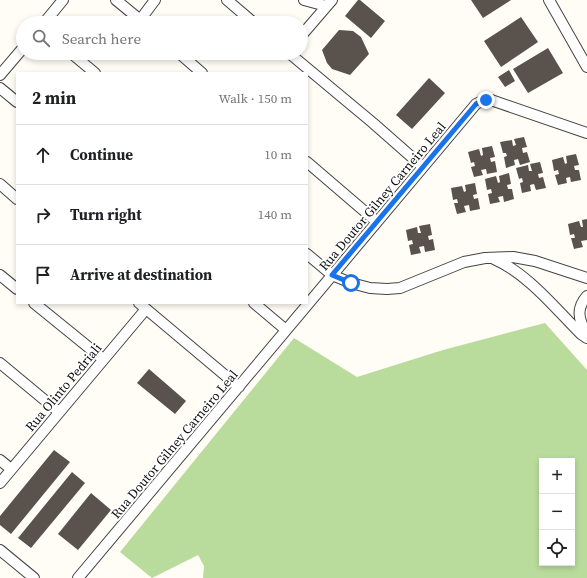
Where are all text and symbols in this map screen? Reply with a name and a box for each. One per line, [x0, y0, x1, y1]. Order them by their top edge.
search box [16, 16, 308, 60]
icon: search [30, 27, 52, 49]
text: Search here [62, 28, 141, 49]
text: 2 min [32, 86, 76, 110]
text: Walk · 150 m [219, 90, 292, 107]
route end [477, 91, 495, 109]
street label: Rua Doutor Gilney Carneiro Leal [315, 118, 450, 274]
icon: ahead [32, 144, 54, 166]
text: Continue [70, 144, 133, 165]
text: 10 m [264, 146, 292, 163]
icon: right [32, 204, 54, 226]
text: Turn right [70, 204, 142, 225]
text: 140 m [258, 206, 292, 223]
icon: arrive [32, 264, 54, 286]
text: Arrive at destination [70, 264, 212, 285]
route start [342, 274, 360, 292]
street label: Rua Olinto Pedriali [22, 340, 105, 435]
street label: Rua Doutor Gilney Carneiro Leal [107, 366, 242, 522]
map controls [539, 458, 575, 566]
button: + [539, 458, 575, 494]
button: − [539, 494, 575, 530]
button: locate [539, 530, 575, 566]

